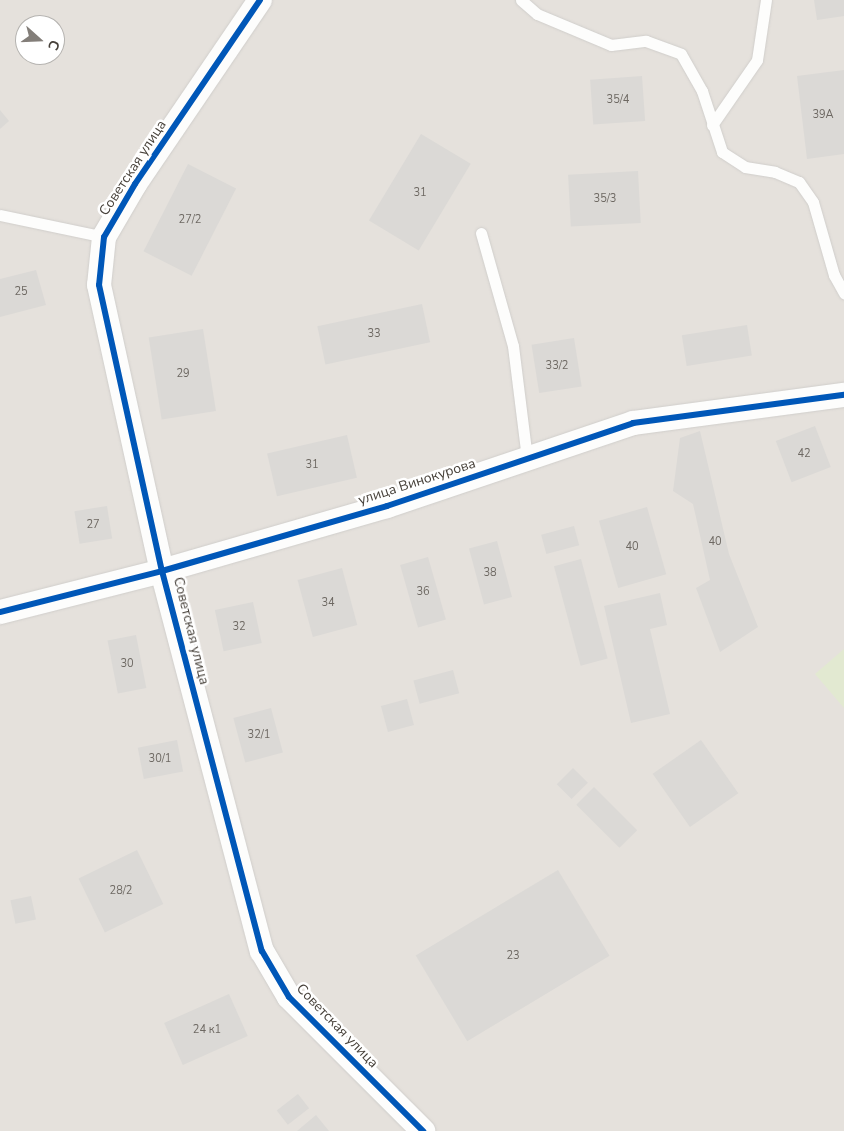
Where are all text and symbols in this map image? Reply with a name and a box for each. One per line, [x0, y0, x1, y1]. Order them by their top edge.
north arrow [15, 15, 65, 65]
text: С [43, 37, 64, 53]
house number: 35/4 [607, 93, 629, 107]
house number: 39А [812, 108, 834, 122]
street label: Советская улица [96, 117, 170, 219]
house number: 31 [413, 186, 427, 200]
house number: 35/3 [594, 192, 616, 206]
house number: 27/2 [179, 213, 201, 227]
house number: 25 [14, 285, 28, 299]
house number: 33 [367, 327, 381, 341]
house number: 33/2 [546, 359, 568, 373]
house number: 29 [176, 367, 190, 381]
house number: 42 [797, 447, 811, 461]
street label: улица Винокурова [356, 455, 478, 509]
house number: 31 [305, 458, 319, 472]
house number: 27 [86, 518, 100, 532]
house number: 40 [708, 535, 722, 549]
house number: 40 [625, 540, 639, 554]
house number: 38 [483, 566, 497, 580]
street label: Советская улица [169, 575, 213, 687]
house number: 36 [416, 585, 430, 599]
house number: 34 [321, 596, 335, 610]
house number: 32 [232, 620, 246, 634]
house number: 30 [120, 657, 134, 671]
house number: 32/1 [248, 728, 270, 742]
house number: 30/1 [149, 752, 171, 766]
house number: 28/2 [110, 884, 132, 898]
house number: 23 [506, 949, 520, 963]
street label: Советская улица [293, 980, 381, 1072]
house number: 24 к1 [193, 1023, 221, 1037]

